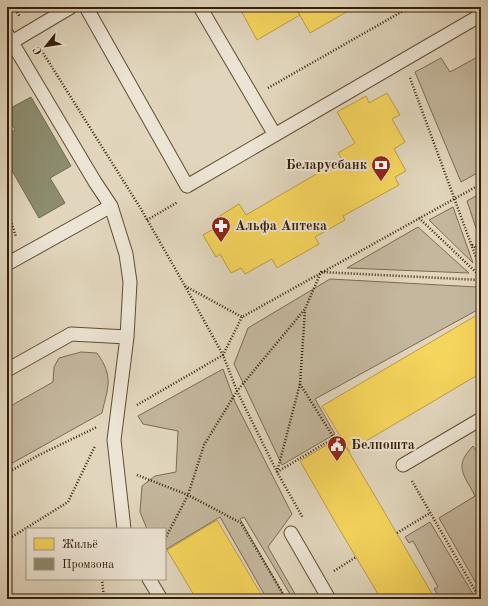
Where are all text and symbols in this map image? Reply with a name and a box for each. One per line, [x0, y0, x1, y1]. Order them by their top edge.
north arrow [26, 26, 66, 66]
text: С [32, 44, 45, 56]
bank icon: Беларусбанк [370, 154, 392, 182]
place label: Беларусбанк [286, 158, 368, 172]
pharmacy icon: Альфа Аптека [210, 215, 232, 243]
place label: Альфа Аптека [235, 219, 327, 234]
public building icon: Белпошта [326, 434, 348, 462]
place label: Белпошта [351, 438, 415, 452]
legend [26, 528, 166, 580]
text: Жильё [62, 539, 98, 551]
text: Промзона [62, 559, 114, 571]

